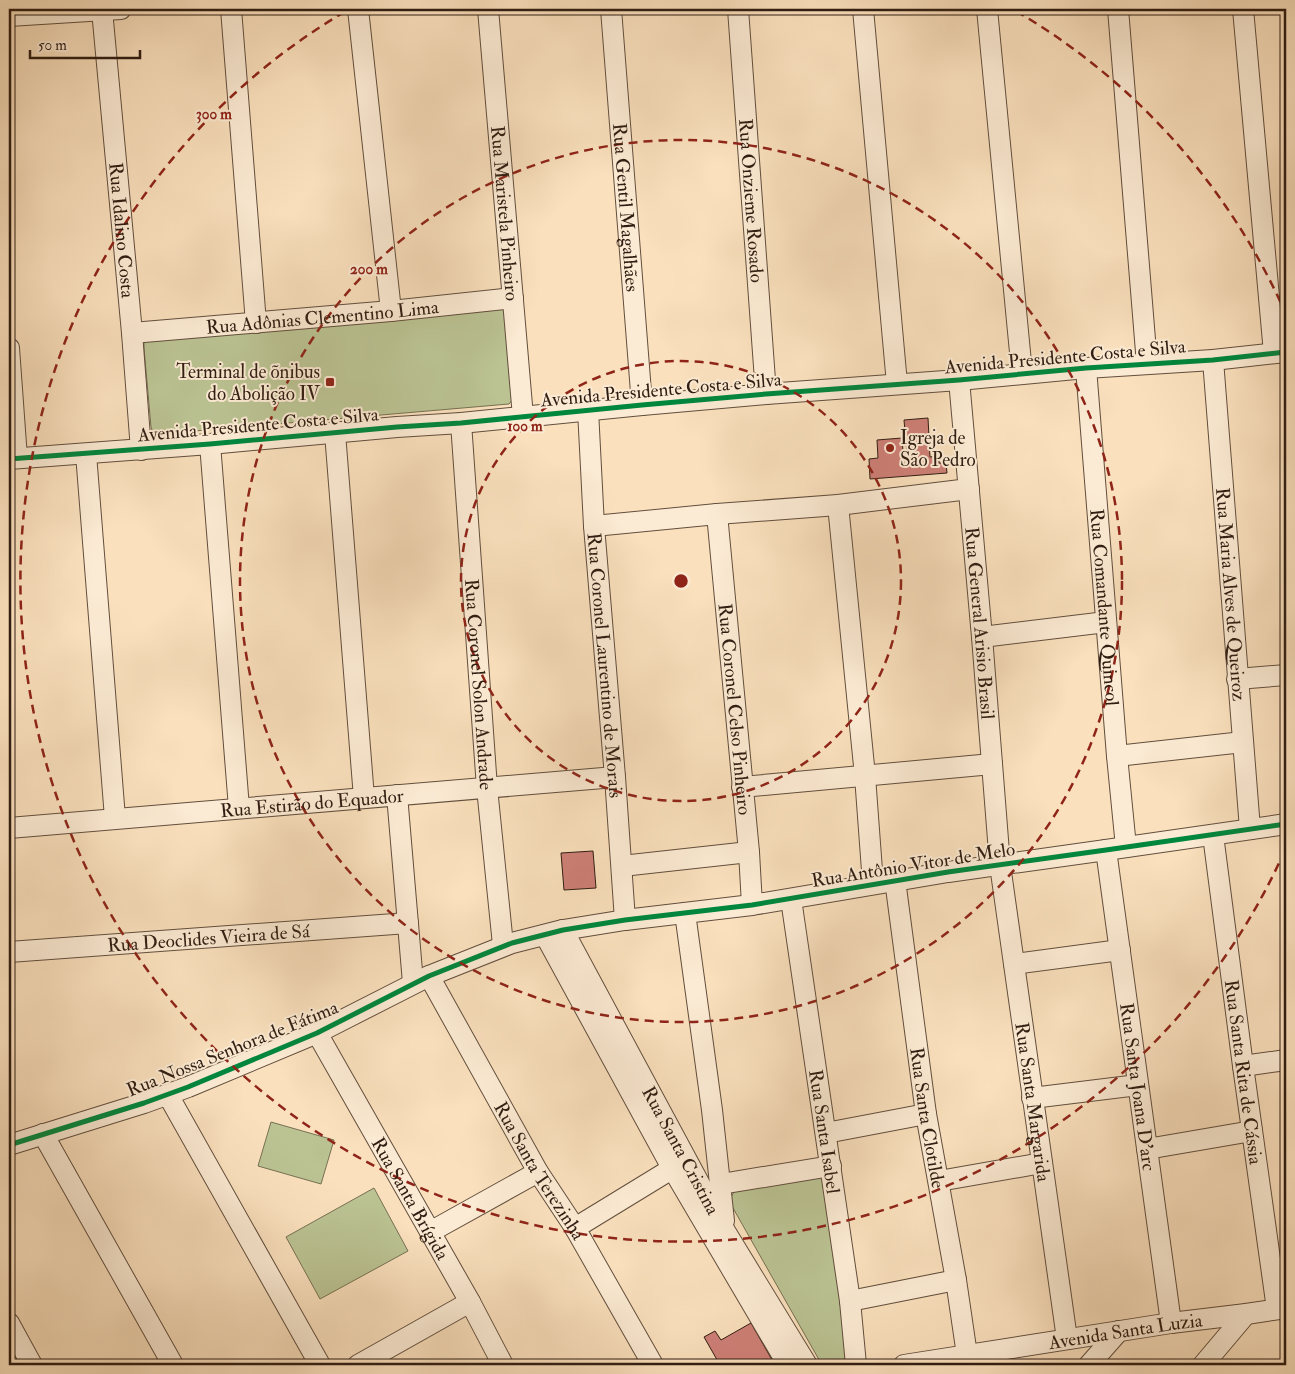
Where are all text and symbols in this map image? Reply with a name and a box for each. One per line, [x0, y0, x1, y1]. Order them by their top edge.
scale bar [30, 28, 140, 60]
text: 50 m [38, 36, 67, 55]
text: 300 m [196, 105, 232, 124]
street label: Rua Onzieme Rosado [733, 118, 769, 283]
street label: Rua Gentil Magalhães [607, 122, 644, 293]
street label: Rua Maristela Pinheiro [485, 125, 524, 302]
street label: Rua Idalino Costa [103, 161, 140, 299]
text: 200 m [350, 260, 388, 279]
street label: Rua Adônias Clementino Lima [205, 295, 440, 340]
street label: Avenida Presidente Costa e Silva [943, 334, 1187, 380]
place label: Terminal de õnibus do Abolição IV [176, 360, 321, 406]
street label: Avenida Presidente Costa e Silva [539, 367, 783, 413]
marker: Terminal de õnibus do Abolição IV [324, 376, 336, 388]
street label: Avenida Presidente Costa e Silva [136, 402, 380, 448]
text: 100 m [507, 417, 543, 436]
place label: Igreja de São Pedro [900, 426, 976, 472]
marker: Igreja de São Pedro [884, 442, 896, 454]
street label: Rua Maria Alves de Queiroz [1210, 487, 1251, 702]
street label: Rua Comandante Quincol [1084, 508, 1124, 707]
street label: Rua General Arisio Brasil [959, 526, 999, 720]
street label: Rua Coronel Laurentino de Morais [582, 532, 627, 799]
centre of rings [672, 572, 690, 590]
street label: Rua Coronel Solon Andrade [459, 578, 498, 791]
street label: Rua Coronel Celso Pinheiro [713, 602, 756, 816]
street label: Rua Estirão do Equador [219, 784, 405, 823]
street label: Rua Antônio Vitor de Melo [810, 837, 1017, 893]
street label: Rua Deoclides Vieira de Sá [106, 919, 311, 958]
street label: Rua Santa Rita de Cássia [1219, 978, 1268, 1166]
street label: Rua Nossa Senhora de Fátima [123, 995, 342, 1102]
street label: Rua Santa Joana D'arc [1114, 1001, 1161, 1173]
street label: Rua Santa Margarida [1009, 1021, 1056, 1183]
street label: Rua Santa Clotilde [904, 1046, 950, 1190]
street label: Rua Santa Isabel [803, 1068, 845, 1196]
street label: Rua Santa Cristina [636, 1082, 725, 1219]
street label: Rua Santa Terezinha [488, 1098, 590, 1245]
street label: Rua Santa Brígida [366, 1133, 454, 1264]
street label: Avenida Santa Luzia [1046, 1308, 1204, 1355]

